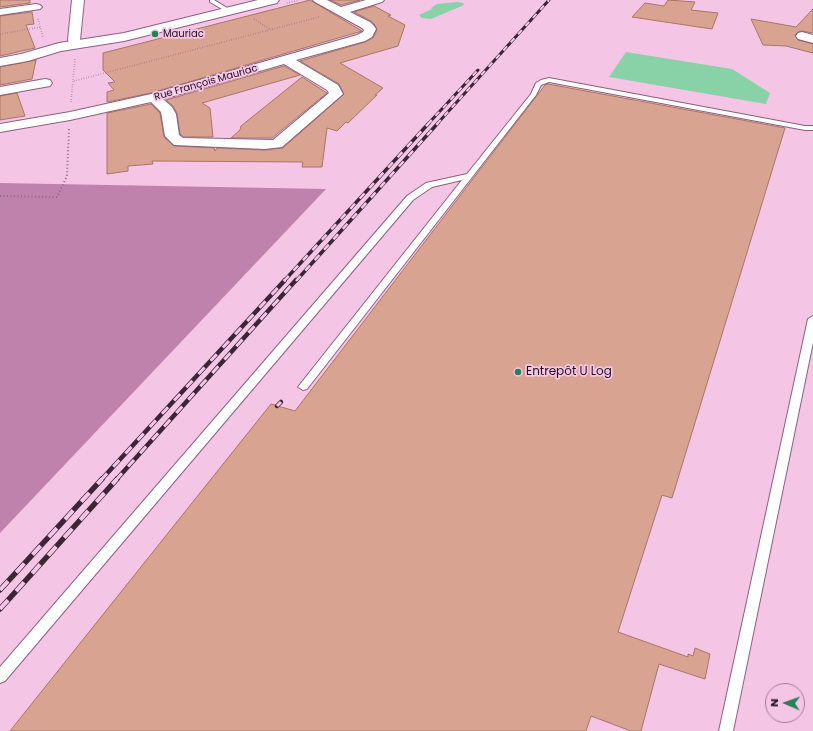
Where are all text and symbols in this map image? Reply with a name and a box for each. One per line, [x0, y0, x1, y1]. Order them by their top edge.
place label: Mauriac [163, 28, 204, 40]
marker: Mauriac [150, 29, 160, 39]
street label: Rue François Mauriac [153, 63, 259, 103]
place label: Entrepôt U Log [526, 365, 612, 379]
marker: Entrepôt U Log [513, 367, 523, 377]
north arrow [765, 683, 805, 723]
text: N [766, 698, 782, 707]

